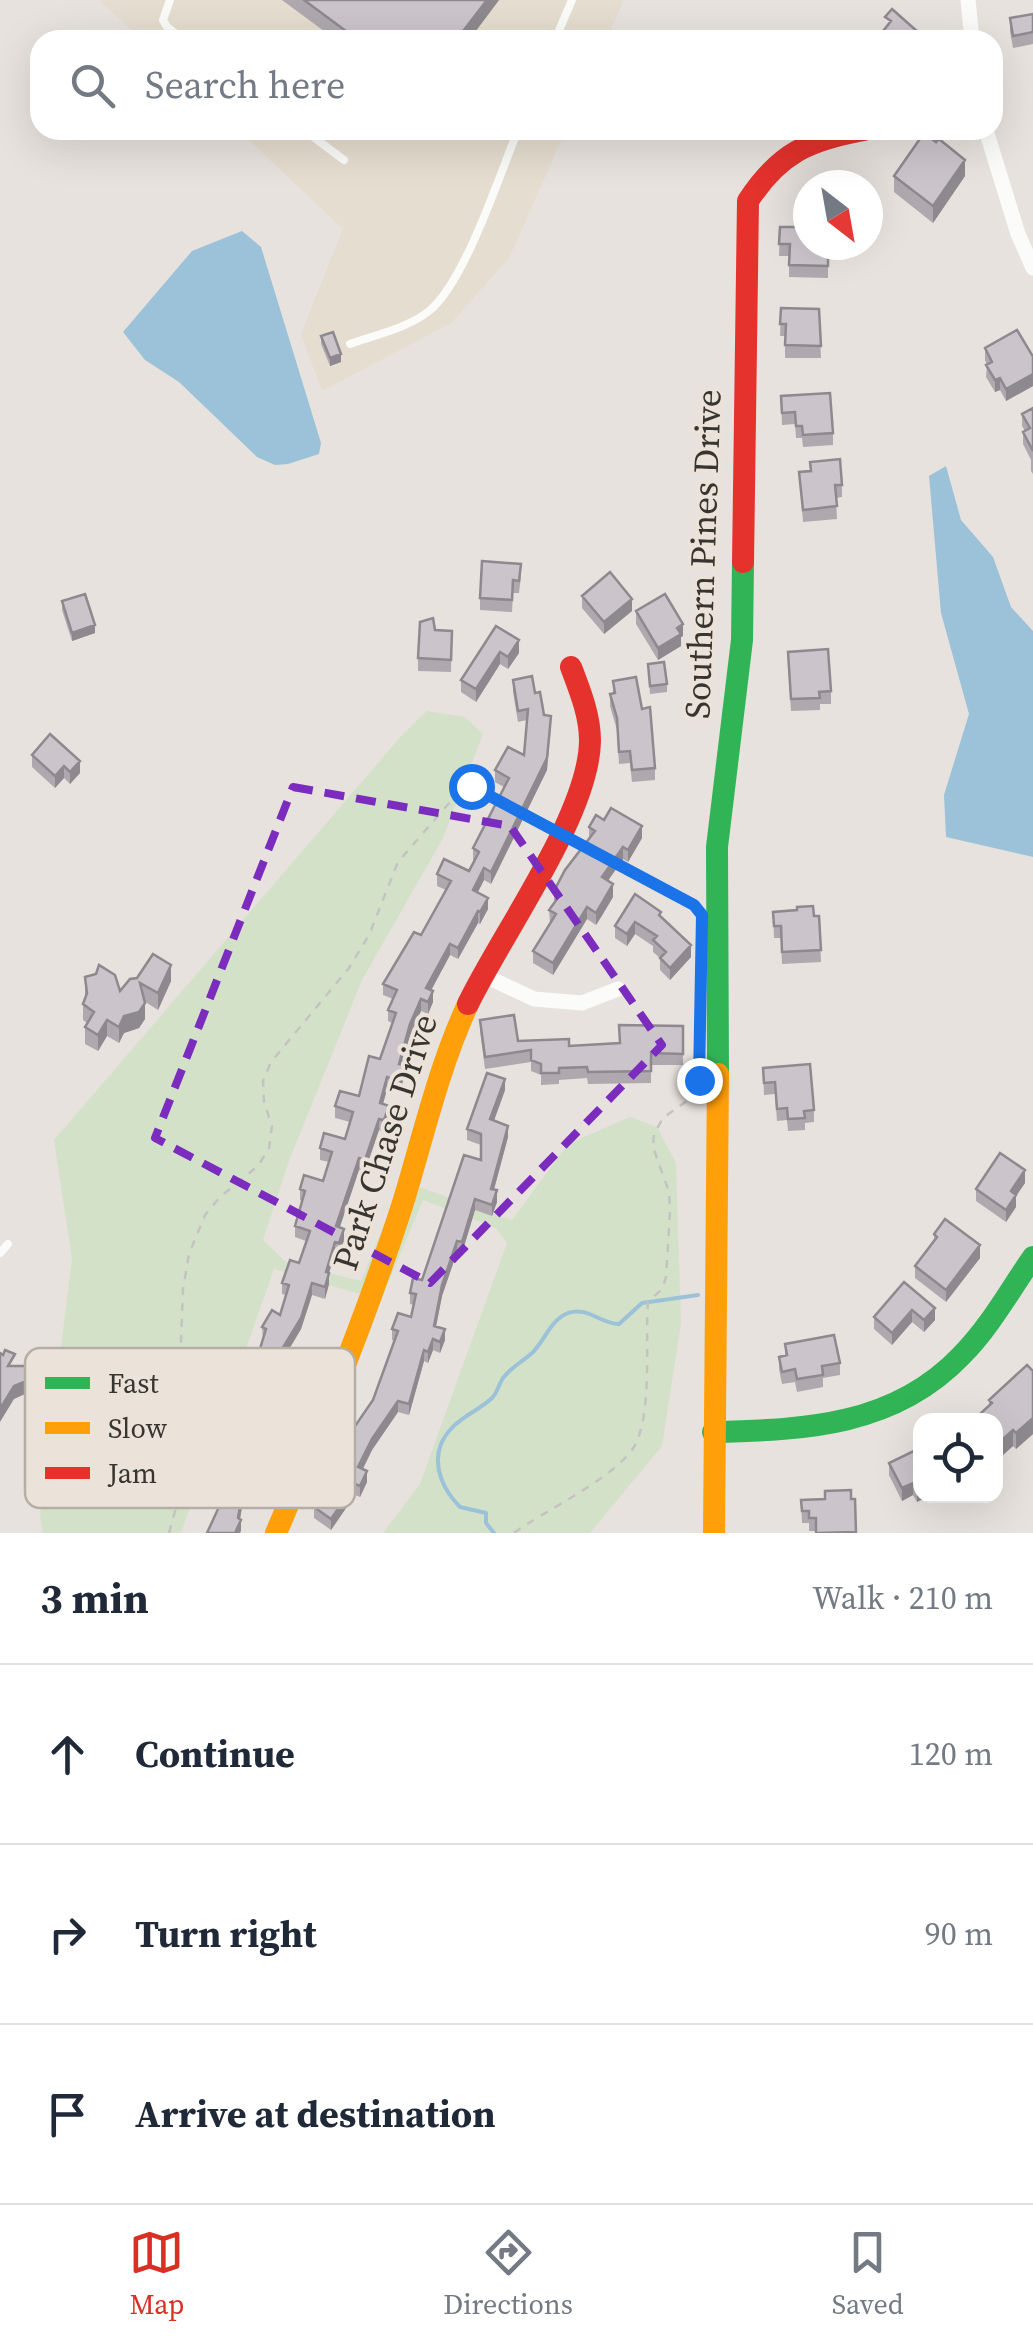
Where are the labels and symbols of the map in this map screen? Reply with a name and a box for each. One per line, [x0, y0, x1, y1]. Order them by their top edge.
north arrow [793, 170, 883, 260]
street label: Southern Pines Drive [673, 388, 733, 720]
route start [449, 764, 495, 810]
street label: Park Chase Drive [321, 1008, 449, 1276]
route end [677, 1058, 723, 1104]
legend [25, 1348, 355, 1508]
text: Fast [108, 1364, 159, 1402]
text: Slow [108, 1409, 168, 1447]
text: Jam [107, 1454, 157, 1492]

